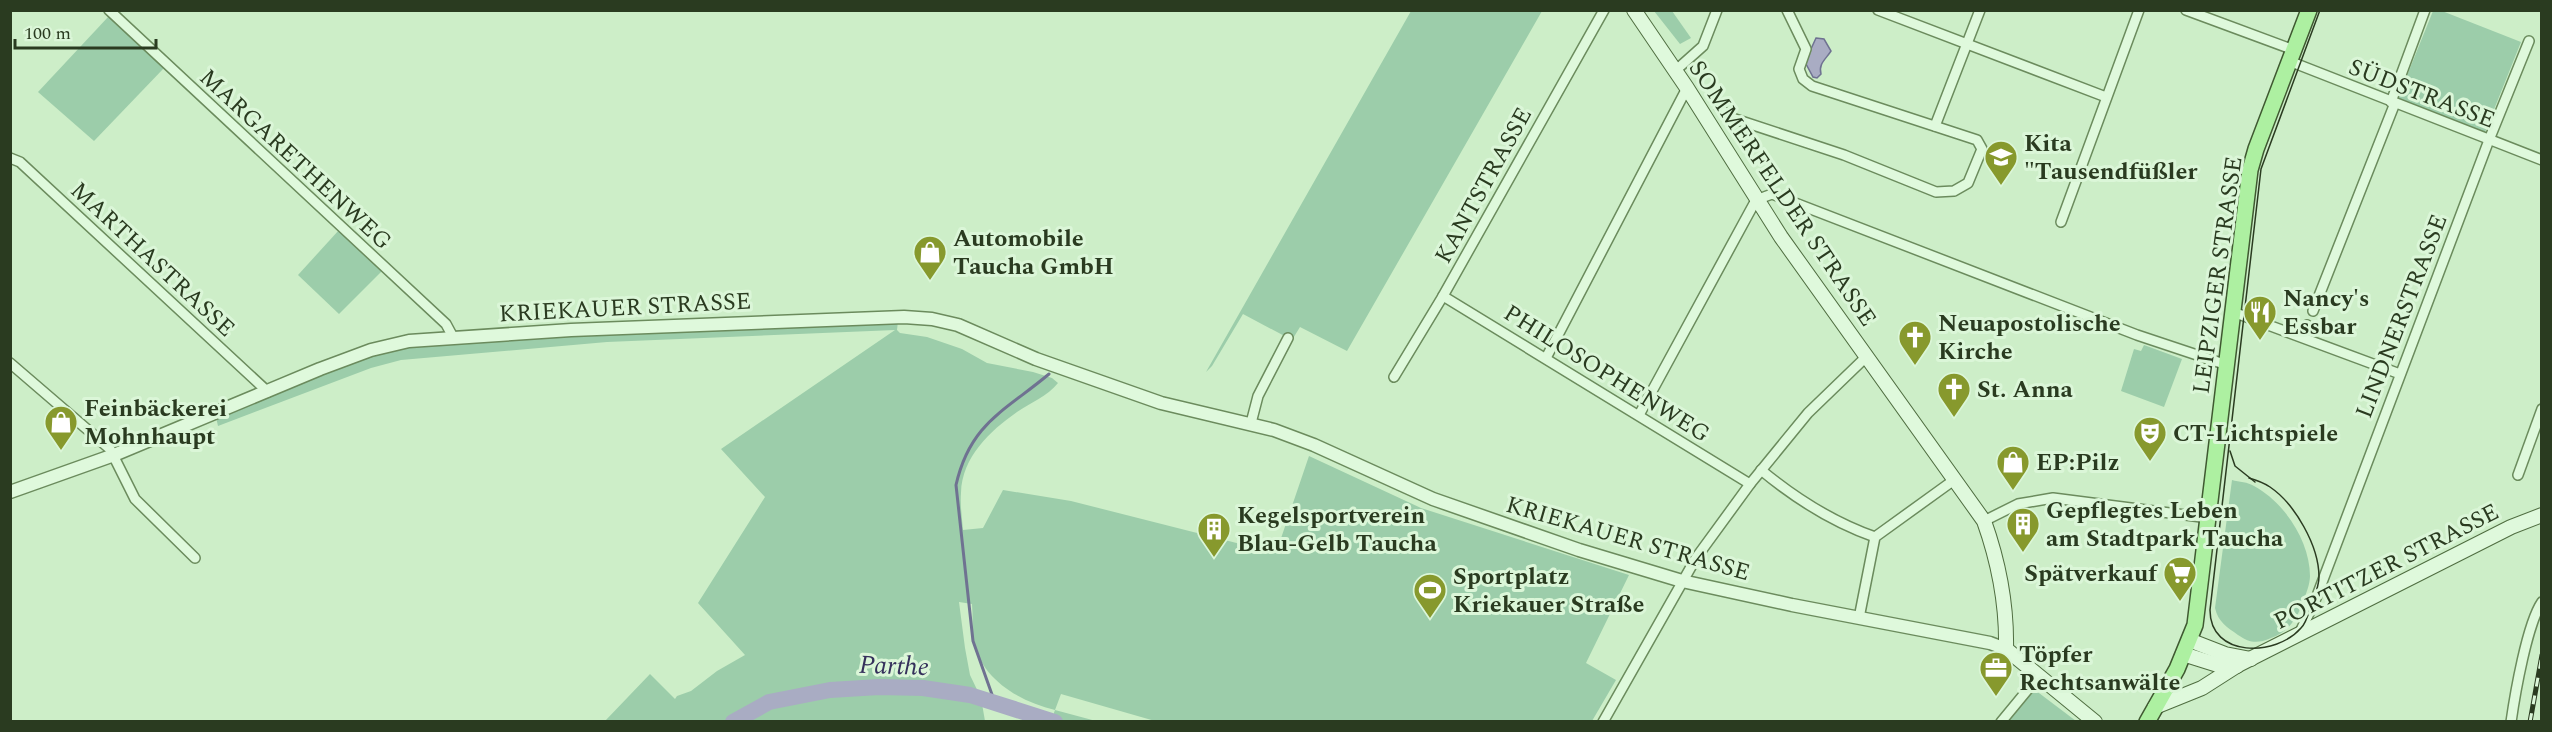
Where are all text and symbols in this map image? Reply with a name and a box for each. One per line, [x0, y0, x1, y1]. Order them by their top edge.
scale bar [15, 12, 156, 50]
text: 100 m [24, 20, 71, 47]
street label: SÜDSTRASSE [2343, 49, 2500, 138]
street label: SOMMERFELDER STRASSE [1679, 53, 1885, 334]
street label: MARGARETHENWEG [191, 61, 400, 259]
street label: KANTSTRASSE [1426, 101, 1542, 270]
place label: Kita "Tausendfüßler [2024, 126, 2198, 190]
school or university icon: Kita "Tausendfüßler [1983, 139, 2019, 186]
street label: LEIPZIGER STRASSE [2183, 154, 2252, 396]
street label: MARTHASTRASSE [62, 174, 243, 346]
street label: LINDNERSTRASSE [2346, 209, 2457, 424]
place label: Automobile Taucha GmbH [953, 221, 1114, 285]
shop icon: Automobile Taucha GmbH [912, 234, 948, 281]
place label: Nancy's Essbar [2283, 281, 2370, 345]
street label: KRIEKAUER STRASSE [498, 283, 752, 333]
restaurant icon: Nancy's Essbar [2242, 294, 2278, 341]
street label: PHILOSOPHENWEG [1496, 296, 1717, 452]
place label: Neuapostolische Kirche [1938, 306, 2121, 370]
church icon: Neuapostolische Kirche [1897, 319, 1933, 366]
church icon: St. Anna [1936, 371, 1972, 418]
place label: St. Anna [1977, 372, 2074, 408]
place label: Feinbäckerei Mohnhaupt [84, 391, 227, 455]
shop icon: Feinbäckerei Mohnhaupt [43, 404, 79, 451]
theatre icon: CT-Lichtspiele [2132, 415, 2168, 462]
place label: CT-Lichtspiele [2173, 416, 2338, 452]
shop icon: EP:Pilz [1995, 444, 2031, 491]
place label: EP:Pilz [2036, 445, 2119, 481]
street label: KRIEKAUER STRASSE [1501, 487, 1754, 591]
place label: Gepflegtes Leben am Stadtpark Taucha [2046, 493, 2284, 557]
street label: PORTITZER STRASSE [2267, 494, 2506, 639]
place label: Kegelsportverein Blau-Gelb Taucha [1237, 498, 1437, 562]
building icon: Gepflegtes Leben am Stadtpark Taucha [2005, 506, 2041, 553]
building icon: Kegelsportverein Blau-Gelb Taucha [1196, 511, 1232, 558]
supermarket icon: Spätverkauf [2162, 555, 2198, 602]
place label: Spätverkauf [2024, 556, 2159, 592]
place label: Sportplatz Kriekauer Straße [1453, 559, 1644, 623]
sports icon: Sportplatz Kriekauer Straße [1412, 572, 1448, 619]
place label: Töpfer Rechtsanwälte [2019, 637, 2180, 701]
water label: Parthe [858, 645, 930, 687]
office icon: Töpfer Rechtsanwälte [1978, 650, 2014, 697]

